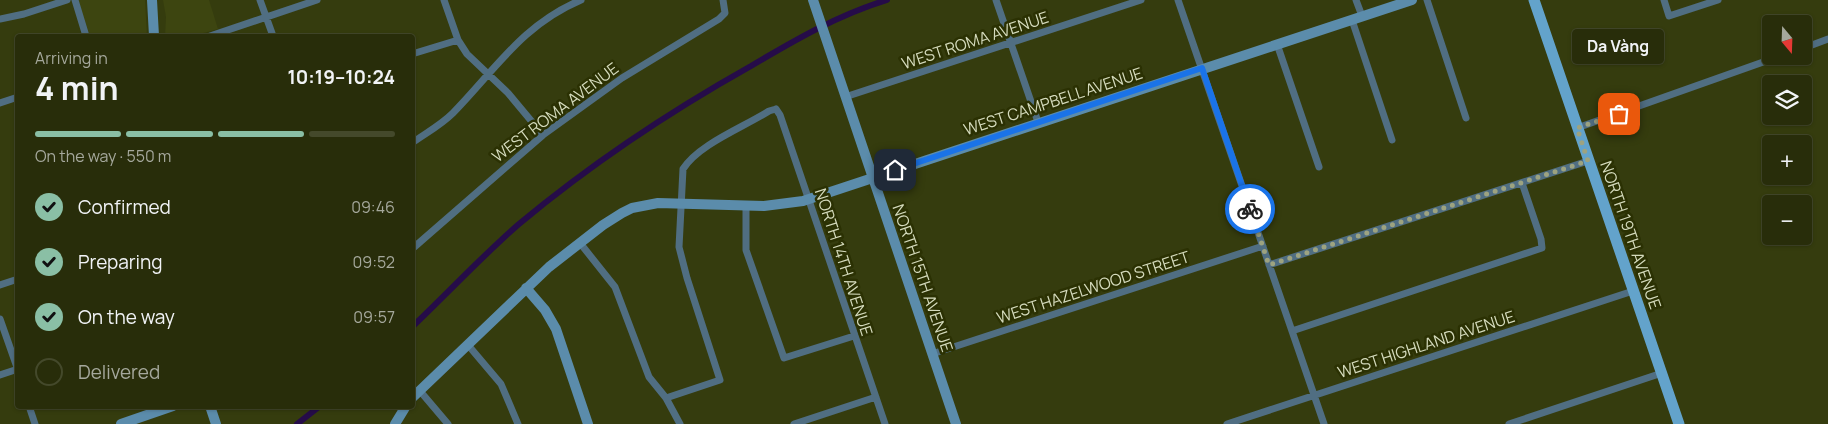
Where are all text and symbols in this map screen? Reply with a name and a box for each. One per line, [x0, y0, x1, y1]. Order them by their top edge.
street label: WEST ROMA AVENUE [899, 6, 1051, 74]
north arrow [1762, 15, 1812, 65]
map controls [1762, 15, 1812, 245]
callout: Da Vàng [1573, 29, 1665, 64]
text: Da Vàng [1587, 35, 1649, 57]
text: Arriving in [35, 47, 108, 69]
street label: WEST ROMA AVENUE [487, 57, 623, 167]
street label: WEST CAMPBELL AVENUE [961, 62, 1145, 140]
text: 10:19–10:24 [288, 64, 395, 90]
text: 4 min [35, 66, 119, 110]
button: layers [1762, 75, 1812, 125]
pin [1598, 93, 1640, 135]
icon: bag [1605, 100, 1633, 128]
button: + [1762, 135, 1812, 185]
text: On the way · 550 m [35, 145, 171, 167]
pin [874, 149, 916, 191]
icon: home [881, 156, 909, 184]
street label: NORTH 19TH AVENUE [1595, 158, 1667, 312]
courier [1225, 184, 1275, 234]
street label: NORTH 14TH AVENUE [810, 185, 878, 339]
icon: check [35, 193, 63, 221]
text: Confirmed [78, 194, 171, 220]
icon: bike [1236, 195, 1264, 223]
button: − [1762, 195, 1812, 245]
text: 09:46 [351, 196, 395, 218]
street label: NORTH 15TH AVENUE [887, 201, 959, 355]
street label: WEST HAZELWOOD STREET [994, 245, 1193, 329]
icon: check [35, 248, 63, 276]
text: Preparing [78, 249, 163, 275]
text: 09:52 [353, 251, 395, 273]
icon: check [35, 303, 63, 331]
text: On the way [78, 304, 175, 330]
street label: WEST HIGHLAND AVENUE [1335, 305, 1517, 383]
text: 09:57 [353, 306, 395, 328]
text: Delivered [78, 359, 160, 385]

